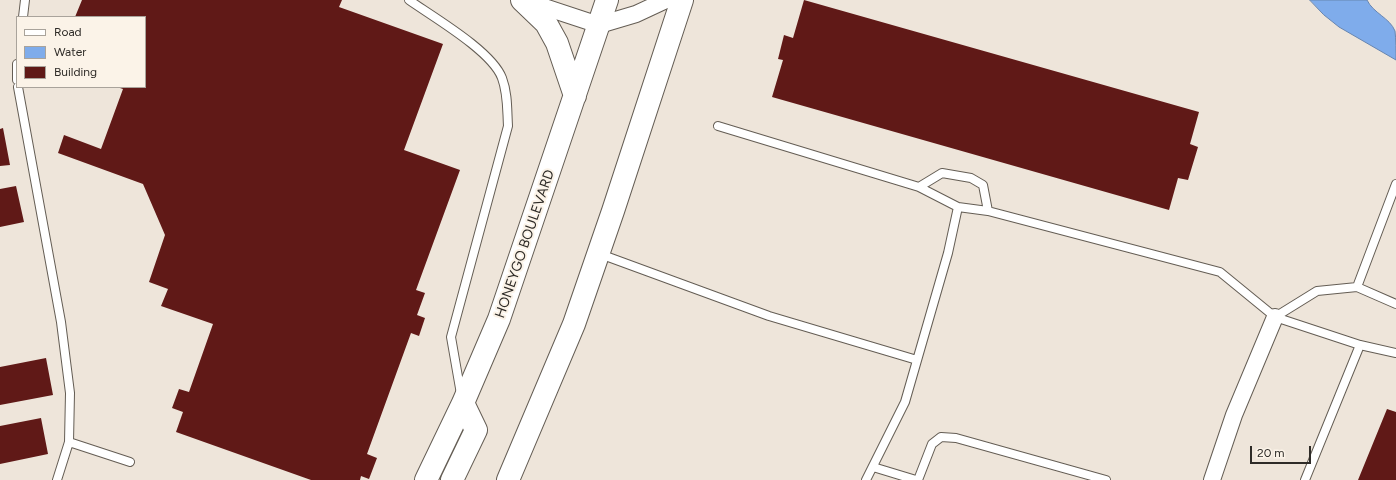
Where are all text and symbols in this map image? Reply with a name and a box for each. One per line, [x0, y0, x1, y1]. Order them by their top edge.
legend [16, 16, 146, 88]
text: Road [54, 25, 82, 39]
text: Water [54, 45, 86, 59]
text: Building [54, 65, 97, 79]
street label: HONEYGO BOULEVARD [492, 168, 558, 320]
scale bar [1252, 438, 1313, 464]
text: 20 m [1257, 446, 1285, 460]

